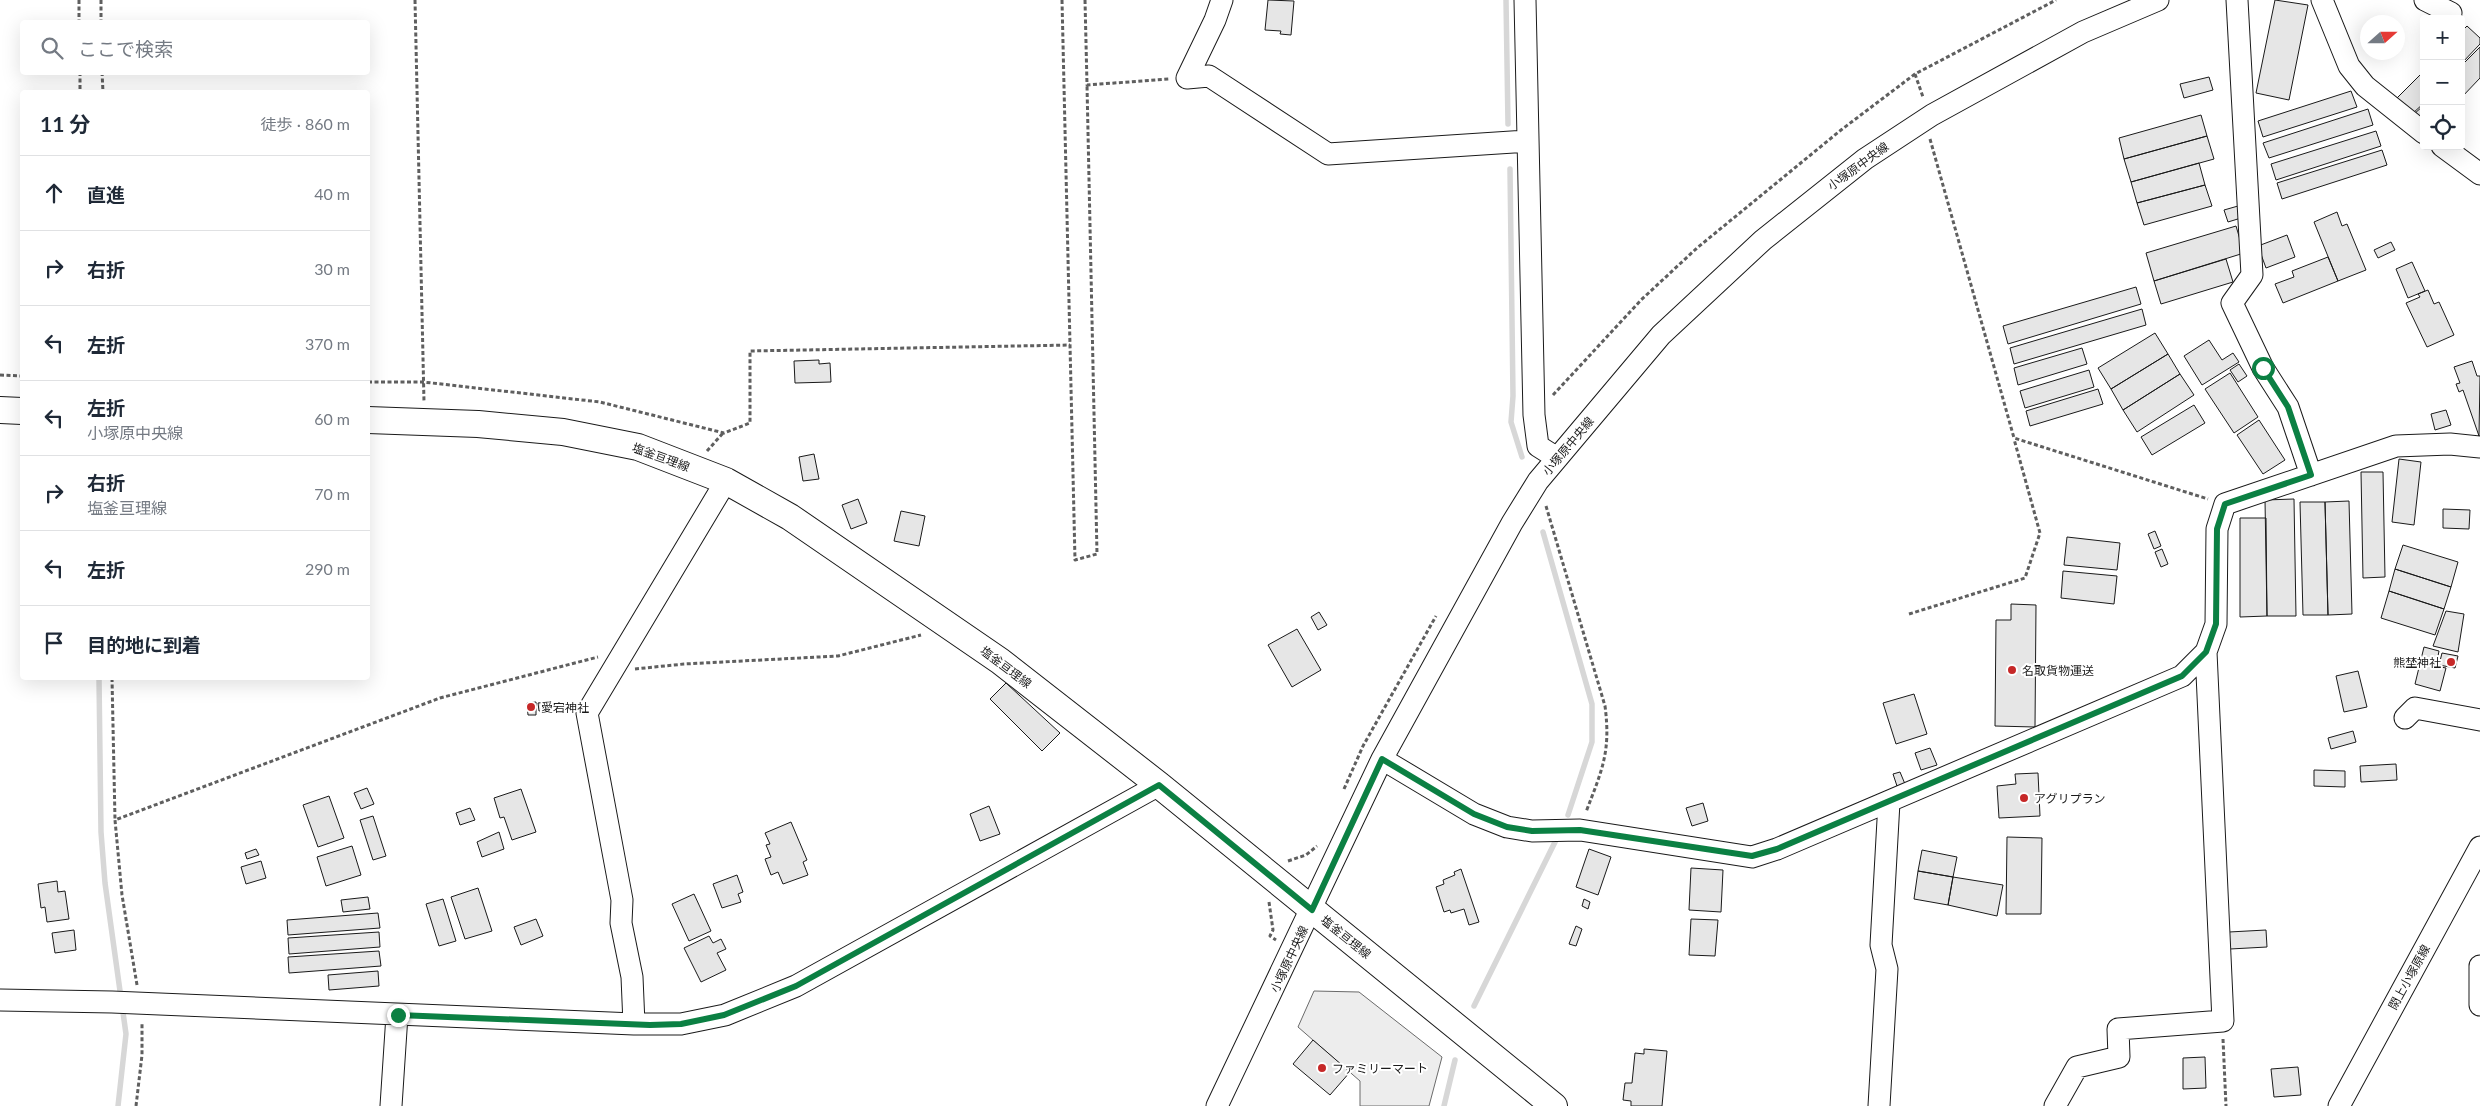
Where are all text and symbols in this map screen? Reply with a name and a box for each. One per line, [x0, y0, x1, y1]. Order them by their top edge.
north arrow [2360, 15, 2405, 60]
map controls [2420, 15, 2465, 150]
button: + [2420, 15, 2465, 60]
search box [20, 20, 370, 75]
icon: search [38, 34, 66, 62]
text: ここで検索 [78, 37, 173, 60]
button: − [2420, 60, 2465, 105]
button: locate [2420, 105, 2465, 150]
text: 11 分 [40, 111, 90, 136]
text: 徒歩 · 860 m [261, 114, 350, 133]
street label: 小塚原中央線 [1824, 139, 1892, 193]
icon: ahead [40, 179, 68, 207]
text: 直進 [87, 183, 125, 206]
text: 40 m [314, 184, 350, 203]
icon: right [40, 254, 68, 282]
text: 右折 [87, 258, 125, 281]
text: 30 m [314, 259, 350, 278]
icon: left [40, 329, 68, 357]
text: 左折 [87, 333, 125, 356]
text: 370 m [305, 334, 350, 353]
route start [2252, 357, 2275, 380]
text: 左折 [87, 396, 125, 419]
icon: left [40, 404, 68, 432]
text: 60 m [314, 409, 350, 428]
street label: 小塚原中央線 [1539, 414, 1597, 478]
text: 小塚原中央線 [87, 423, 183, 442]
street label: 塩釜亘理線 [630, 440, 692, 474]
text: 右折 [87, 471, 125, 494]
icon: right [40, 479, 68, 507]
text: 70 m [314, 484, 350, 503]
text: 塩釜亘理線 [87, 498, 167, 517]
icon: left [40, 554, 68, 582]
text: 左折 [87, 558, 125, 581]
text: 290 m [305, 559, 350, 578]
icon: arrive [40, 629, 68, 657]
text: 目的地に到着 [87, 633, 201, 656]
street label: 塩釜亘理線 [978, 643, 1034, 691]
place label: 熊埜神社 [2393, 655, 2441, 670]
marker: 熊埜神社 [2445, 656, 2457, 668]
place label: 名取貨物運送 [2022, 663, 2094, 678]
marker: 名取貨物運送 [2006, 664, 2018, 676]
place label: 愛宕神社 [541, 700, 589, 715]
marker: 愛宕神社 [525, 701, 537, 713]
place label: アグリプラン [2034, 791, 2105, 806]
marker: アグリプラン [2018, 792, 2030, 804]
street label: 塩釜亘理線 [1318, 912, 1374, 962]
street label: 小塚原中央線 [1267, 923, 1311, 995]
street label: 閖上小塚原線 [2385, 942, 2433, 1012]
route end [387, 1004, 410, 1027]
place label: ファミリーマート [1332, 1061, 1428, 1076]
marker: ファミリーマート [1316, 1062, 1328, 1074]

